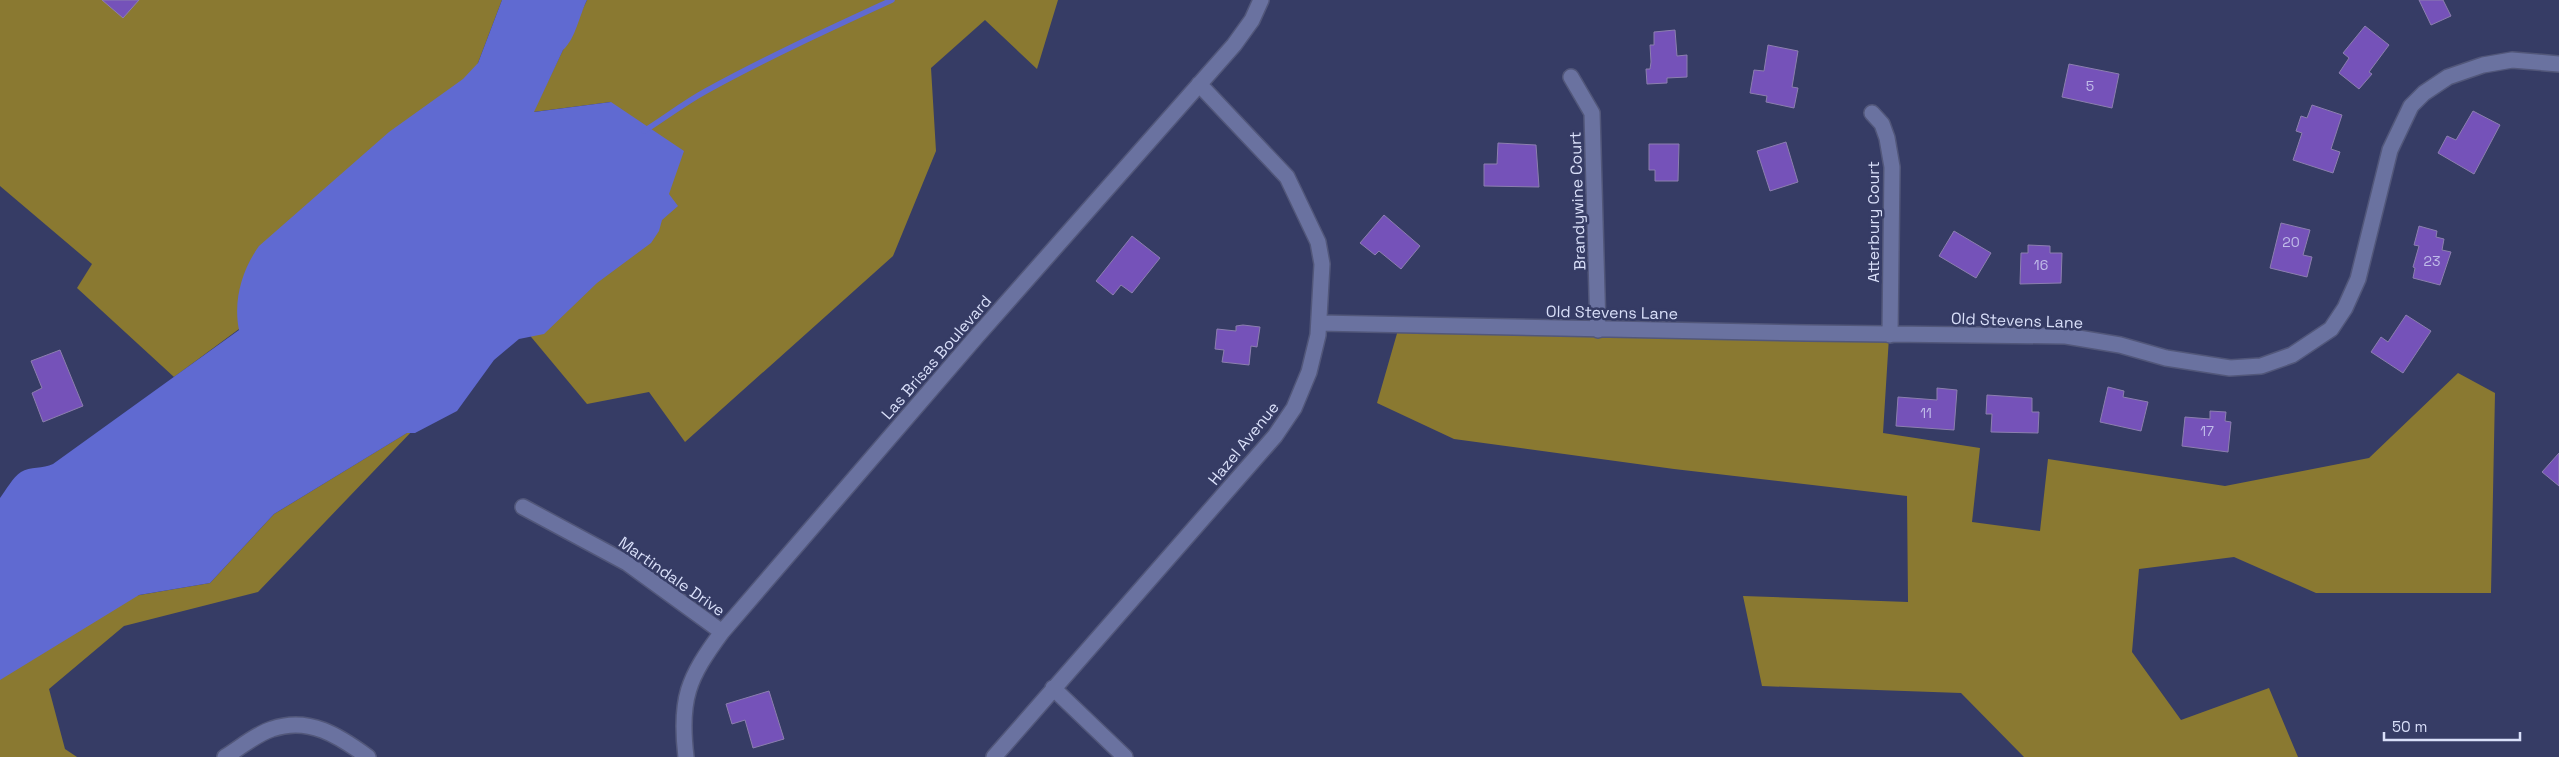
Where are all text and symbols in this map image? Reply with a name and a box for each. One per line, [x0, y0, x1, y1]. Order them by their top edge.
house number: 5 [2086, 77, 2094, 95]
street label: Brandywine Court [1565, 131, 1590, 271]
street label: Atterbury Court [1863, 161, 1884, 283]
house number: 20 [2282, 233, 2300, 251]
house number: 23 [2424, 252, 2440, 270]
house number: 16 [2034, 256, 2048, 274]
street label: Las Brisas Boulevard [877, 291, 996, 424]
street label: Old Stevens Lane [1546, 301, 1678, 324]
street label: Old Stevens Lane [1950, 308, 2084, 333]
street label: Hazel Avenue [1203, 397, 1283, 489]
house number: 11 [1920, 404, 1932, 422]
house number: 17 [2200, 422, 2214, 440]
street label: Martindale Drive [614, 532, 729, 621]
scale bar [2384, 710, 2520, 742]
text: 50 m [2392, 717, 2427, 736]

